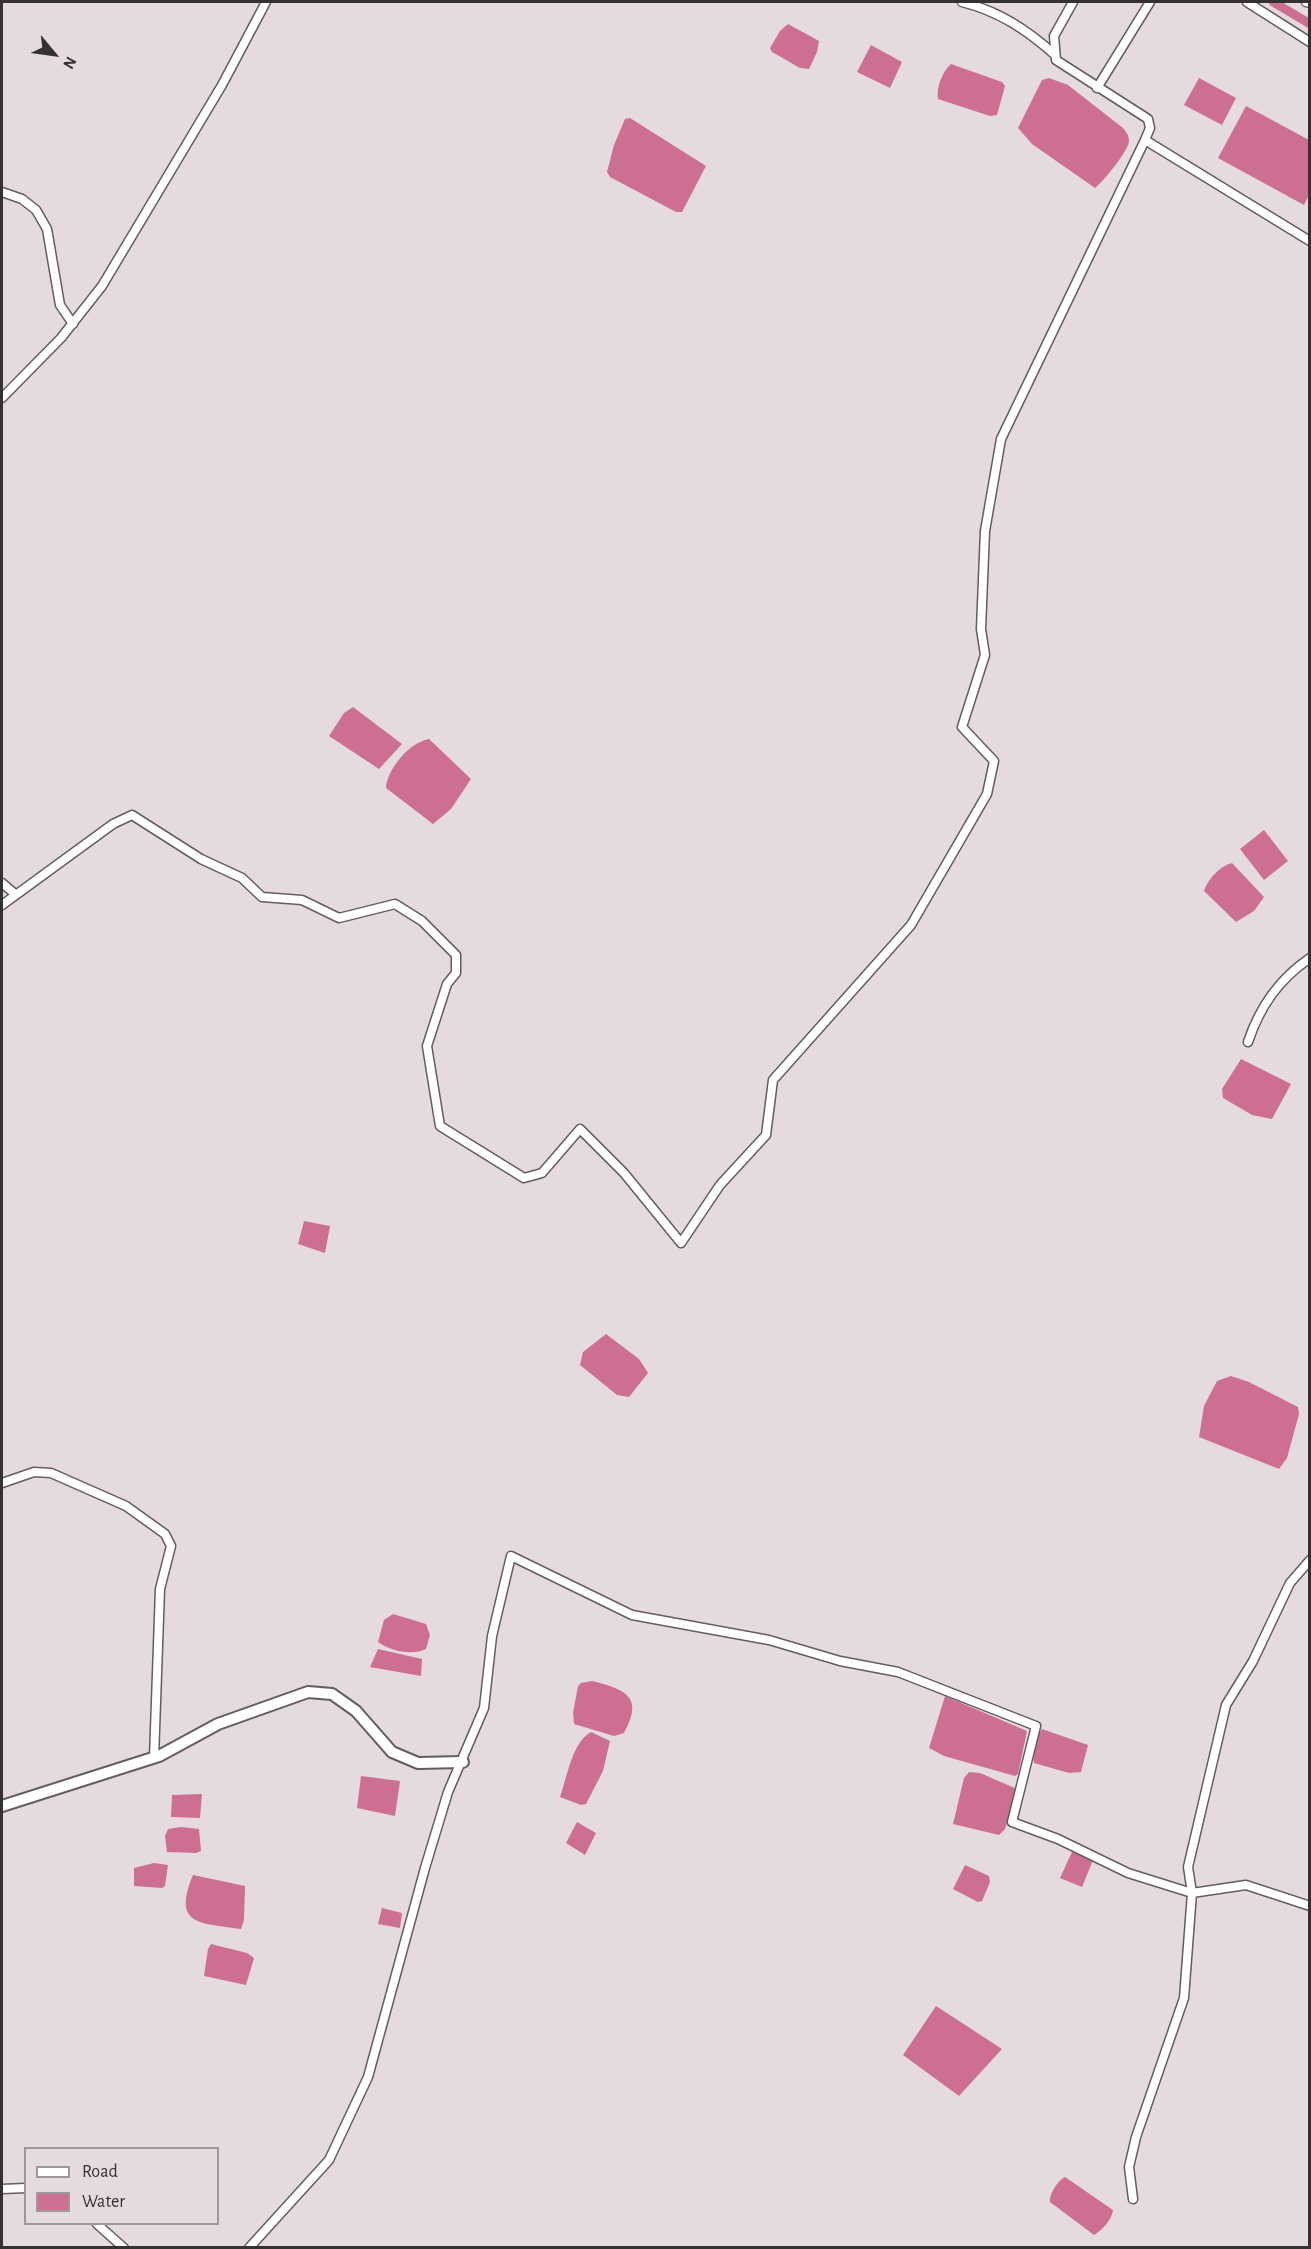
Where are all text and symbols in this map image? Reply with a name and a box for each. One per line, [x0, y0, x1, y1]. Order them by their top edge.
north arrow [24, 24, 84, 84]
text: N [60, 54, 79, 71]
legend [24, 2147, 219, 2225]
text: Road [82, 2163, 118, 2181]
text: Water [82, 2193, 125, 2211]

